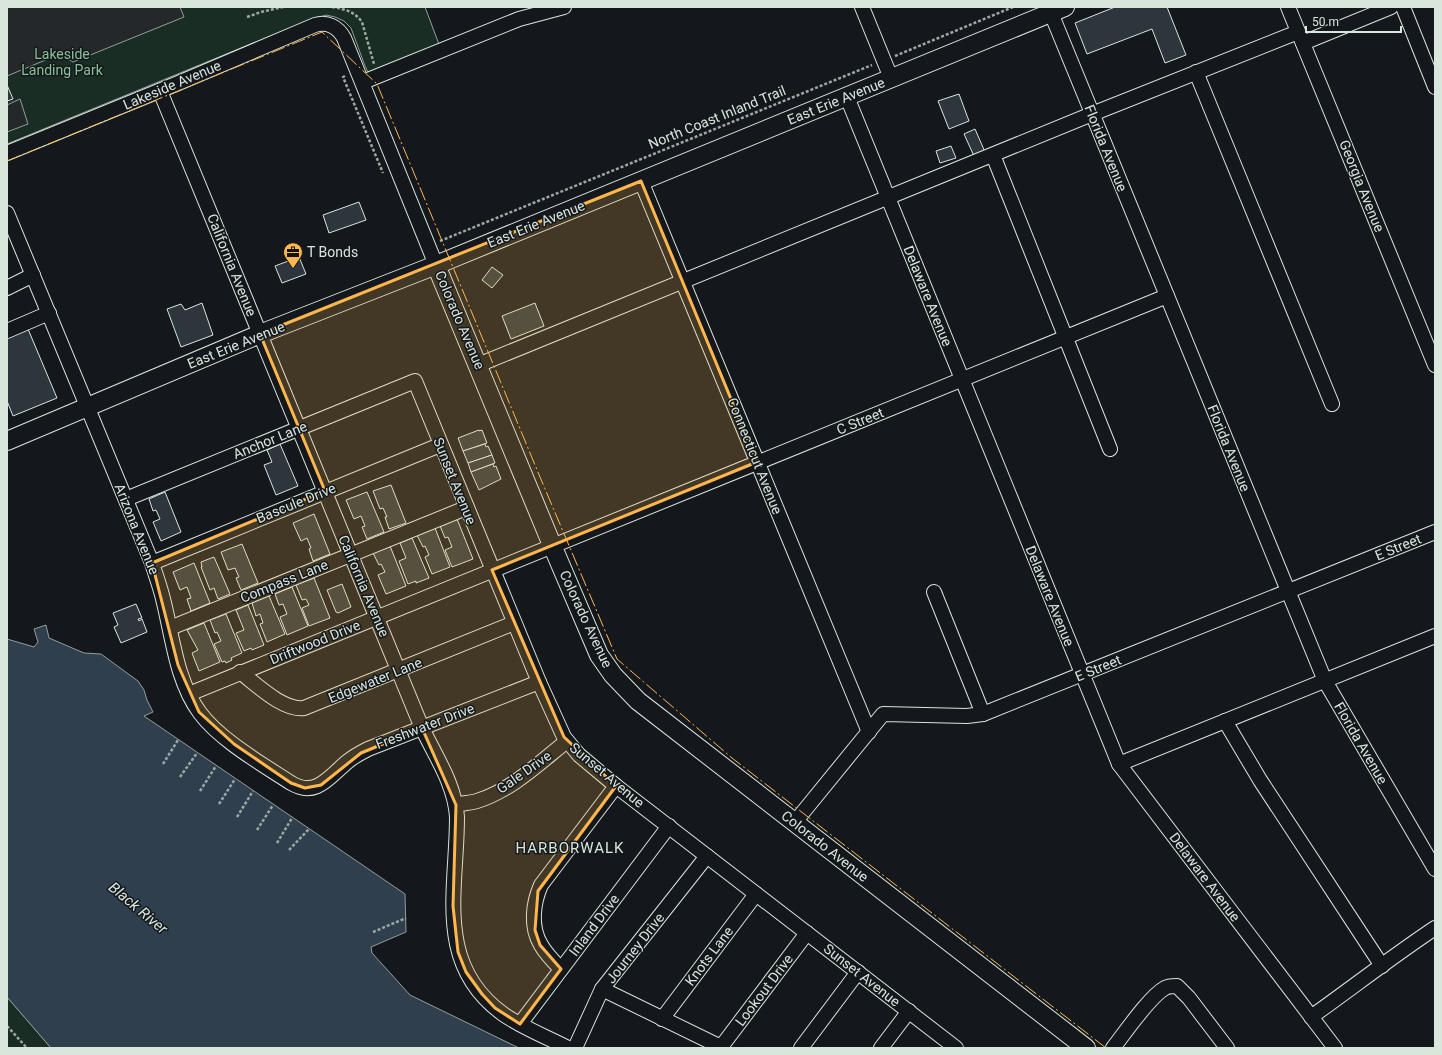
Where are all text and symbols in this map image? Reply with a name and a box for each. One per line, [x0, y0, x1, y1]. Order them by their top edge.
scale bar [1306, 8, 1401, 34]
text: 50 m [1312, 15, 1339, 29]
park label: Lakeside Landing Park [21, 46, 104, 78]
street label: Lakeside Avenue [121, 57, 223, 113]
street label: East Erie Avenue [785, 74, 887, 128]
street label: North Coast Inland Trail [646, 82, 788, 152]
street label: Florida Avenue [1081, 102, 1131, 194]
street label: Georgia Avenue [1336, 138, 1388, 234]
street label: East Erie Avenue [485, 197, 587, 251]
street label: California Avenue [204, 211, 260, 319]
office icon: T Bonds [282, 241, 304, 269]
street label: Delaware Avenue [901, 243, 955, 349]
place label: T Bonds [307, 244, 358, 260]
street label: Colorado Avenue [432, 268, 488, 372]
street label: East Erie Avenue [185, 318, 287, 372]
street label: Connecticut Avenue [724, 395, 786, 517]
street label: Florida Avenue [1204, 402, 1254, 494]
street label: C Street [834, 404, 886, 438]
street label: Anchor Lane [231, 418, 309, 462]
street label: Sunset Avenue [430, 435, 480, 527]
street label: Bascule Drive [254, 480, 338, 526]
street label: Arizona Avenue [111, 481, 163, 577]
street label: E Street [1373, 530, 1424, 563]
street label: California Avenue [335, 533, 393, 639]
street label: Delaware Avenue [1023, 543, 1077, 649]
street label: Compass Lane [238, 556, 330, 606]
street label: Colorado Avenue [556, 568, 616, 670]
street label: Driftwood Drive [267, 617, 363, 667]
street label: E Street [1073, 651, 1124, 684]
street label: Edgewater Lane [326, 654, 424, 706]
street label: Florida Avenue [1331, 699, 1391, 787]
street label: Freshwater Drive [373, 700, 477, 752]
street label: Sunset Avenue [567, 739, 647, 811]
street label: Gale Drive [494, 747, 554, 797]
street label: Colorado Avenue [778, 807, 872, 885]
street label: Delaware Avenue [1166, 829, 1244, 925]
district label: HARBORWALK [515, 839, 625, 857]
water label: Black River [105, 878, 172, 938]
street label: Inland Drive [566, 891, 622, 959]
street label: Journey Drive [603, 910, 667, 986]
street label: Knots Lane [682, 923, 736, 989]
street label: Sunset Avenue [821, 940, 903, 1010]
street label: Lookout Drive [732, 951, 796, 1029]

